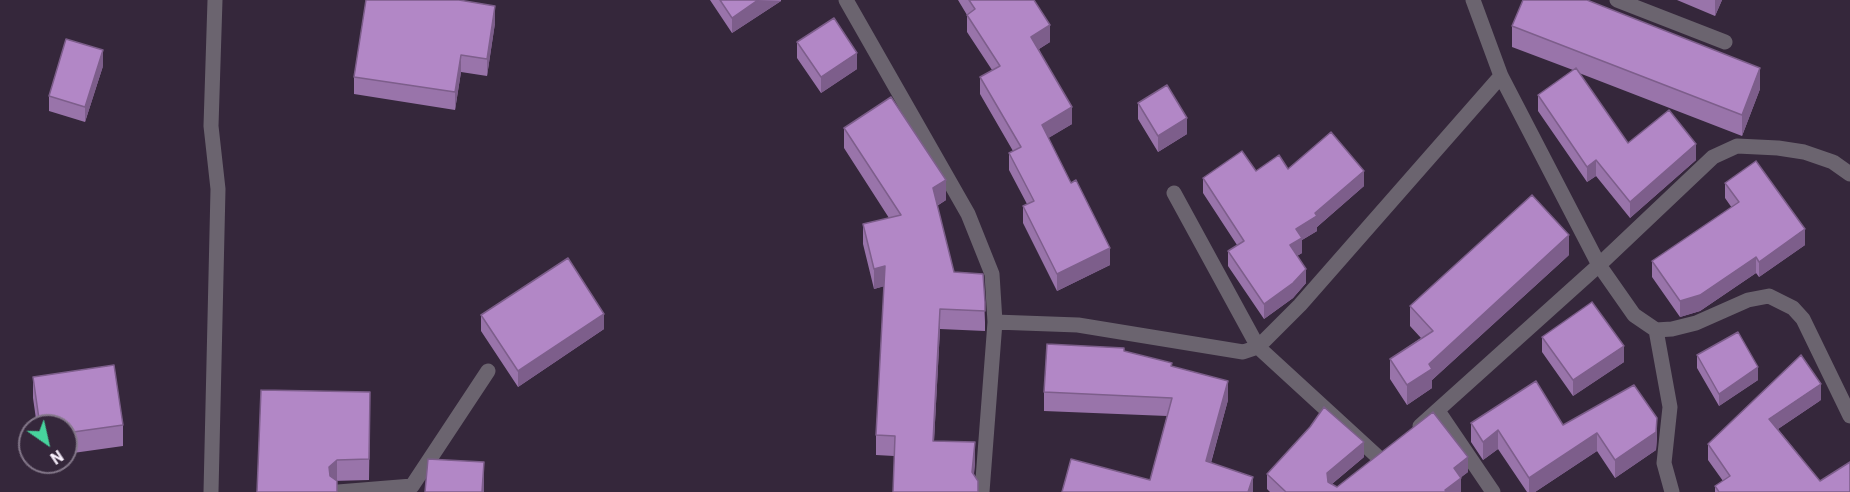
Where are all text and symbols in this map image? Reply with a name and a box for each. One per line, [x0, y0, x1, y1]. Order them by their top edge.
north arrow [18, 414, 78, 474]
text: N [47, 446, 67, 469]

